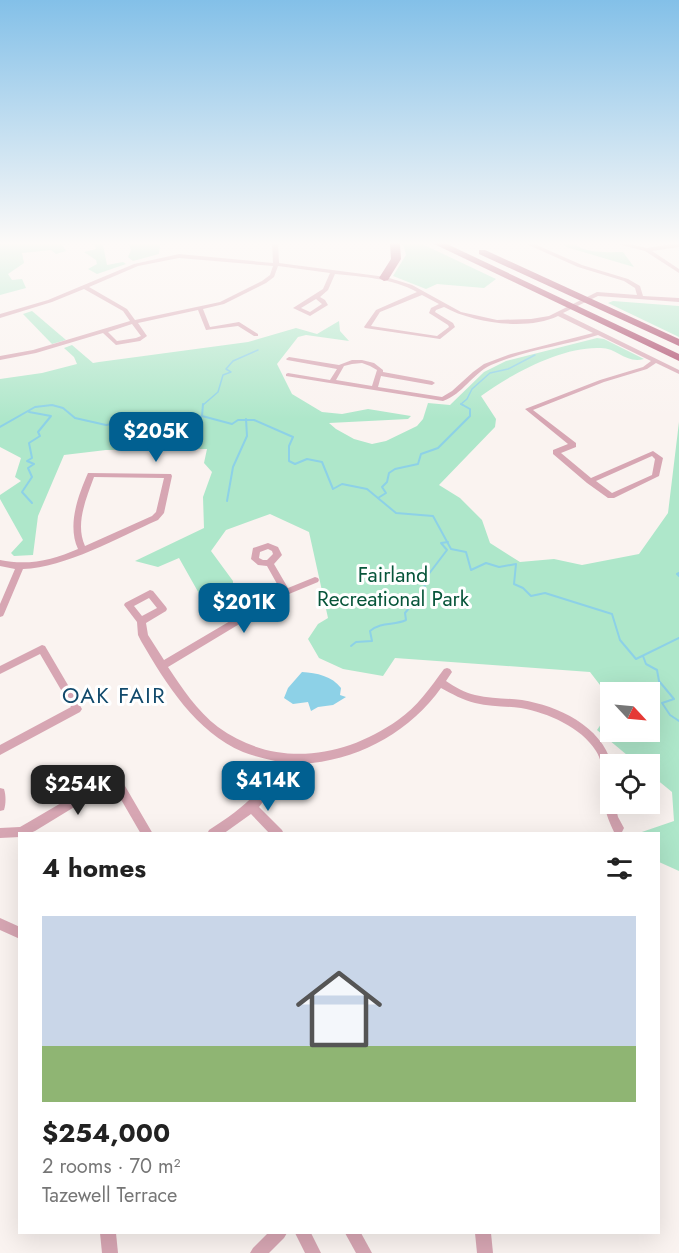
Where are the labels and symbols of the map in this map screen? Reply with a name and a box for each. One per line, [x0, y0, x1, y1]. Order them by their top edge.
pin: $205K [114, 412, 198, 463]
park label: Fairland Recreational Park [317, 560, 470, 614]
pin: $201K [202, 583, 286, 634]
district label: OAK FAIR [62, 679, 166, 711]
north arrow [600, 682, 660, 742]
pin: $414K [226, 761, 310, 812]
pin: $254K [36, 765, 120, 816]

